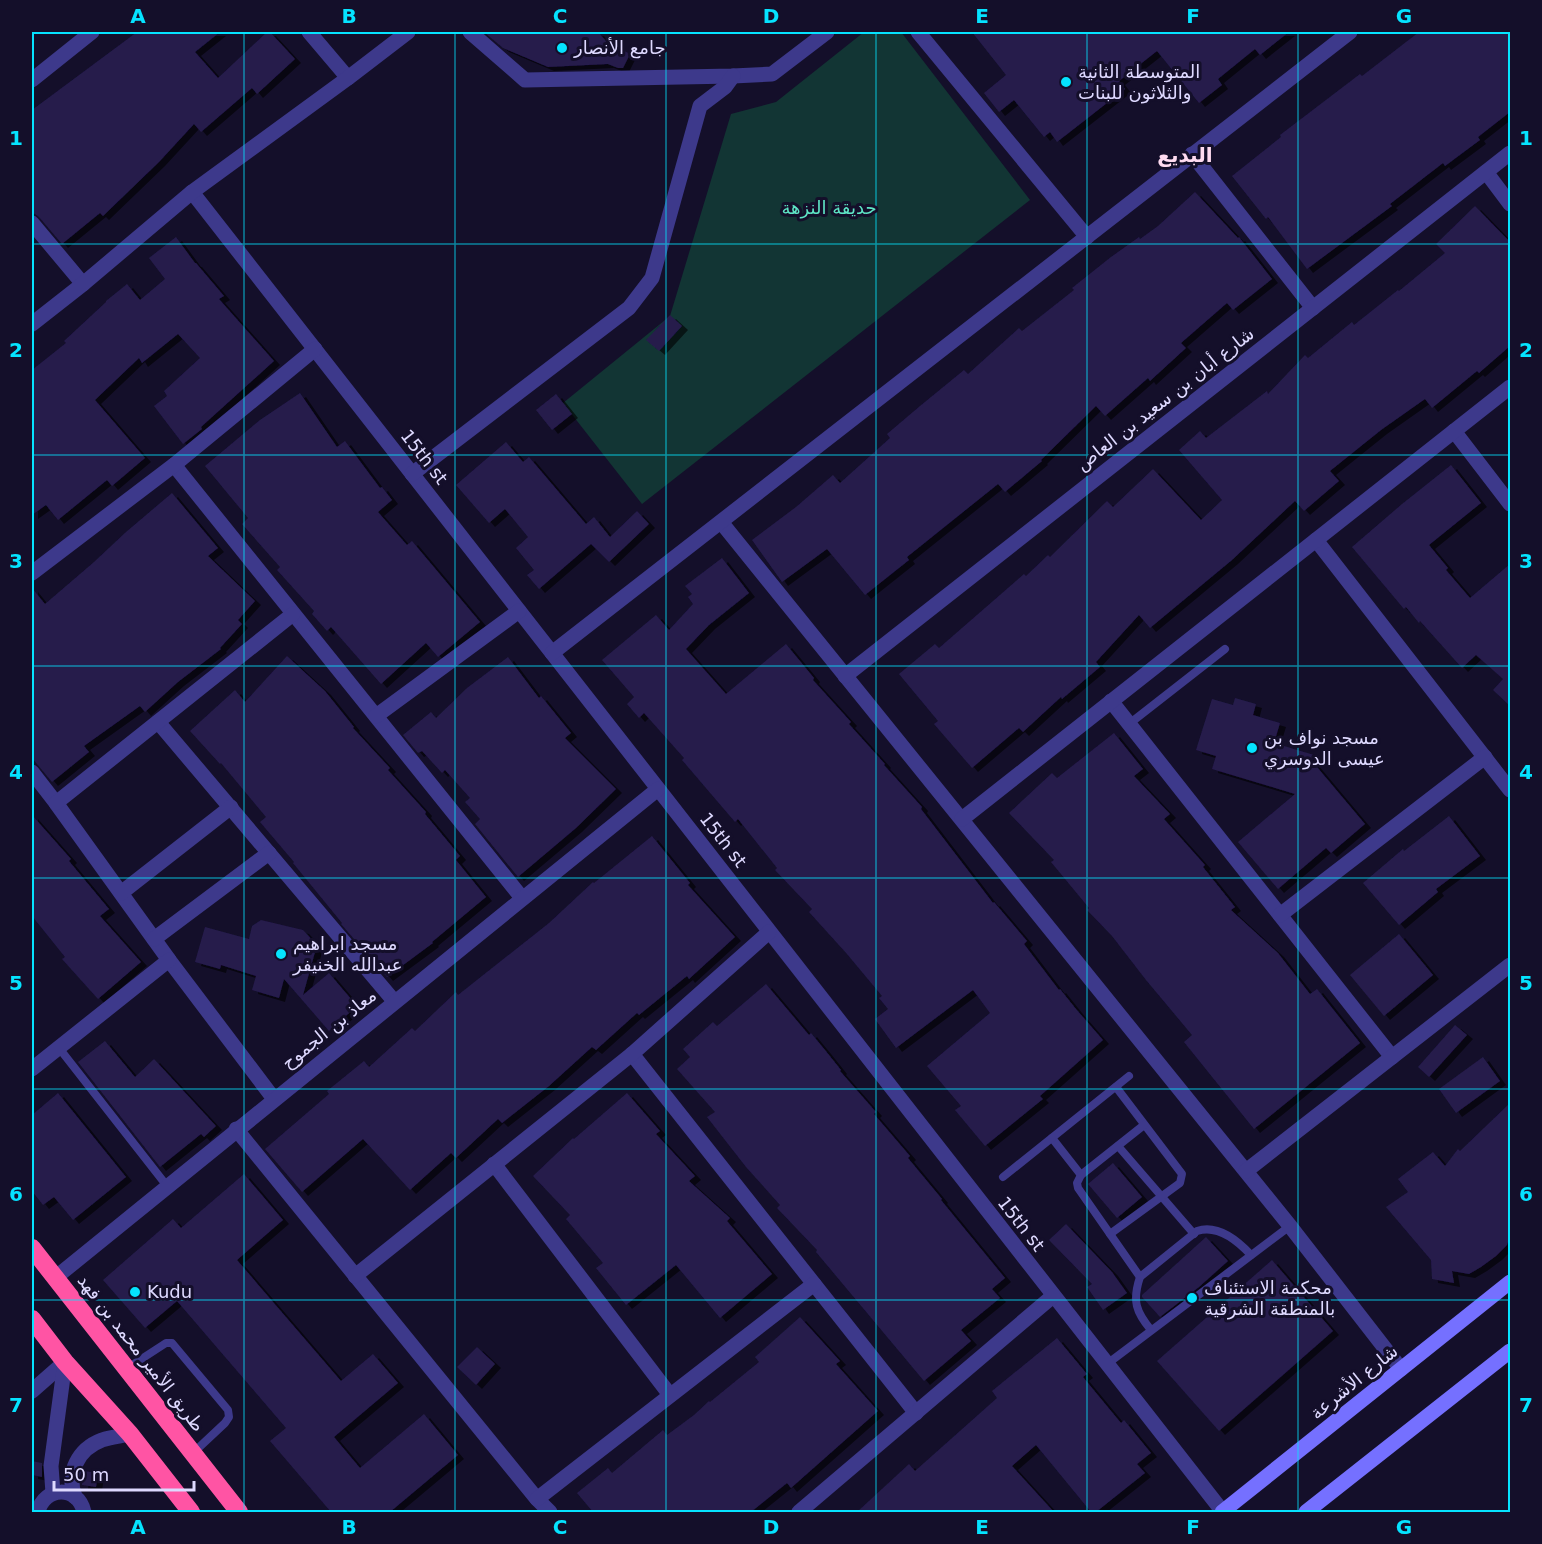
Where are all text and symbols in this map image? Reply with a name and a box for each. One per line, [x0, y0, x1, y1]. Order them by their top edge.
text: A [130, 4, 146, 28]
text: B [341, 4, 357, 28]
text: C [553, 4, 567, 28]
text: D [763, 4, 779, 28]
text: E [975, 4, 989, 28]
text: F [1186, 4, 1200, 28]
text: G [1396, 4, 1412, 28]
place label: جامع الأنصار [573, 37, 666, 59]
marker: جامع الأنصار [555, 41, 569, 55]
place label: المتوسطة الثانية والثلاثون للبنات [1078, 61, 1200, 104]
marker: المتوسطة الثانية والثلاثون للبنات [1059, 75, 1073, 89]
text: 1 [9, 126, 23, 150]
text: 1 [1519, 126, 1533, 150]
district label: البديع [1157, 143, 1213, 167]
park label: حديقة النزهة [781, 197, 877, 219]
street label: شارع أبان بن سعيد بن العاص [1071, 322, 1258, 475]
text: 2 [9, 338, 23, 362]
text: 2 [1519, 338, 1533, 362]
street label: 15th st [397, 425, 452, 488]
text: 3 [9, 549, 23, 573]
text: 3 [1519, 549, 1533, 573]
place label: مسجد نواف بن عيسى الدوسري [1264, 727, 1385, 770]
marker: مسجد نواف بن عيسى الدوسري [1245, 741, 1259, 755]
text: 4 [9, 760, 23, 784]
text: 4 [1519, 760, 1533, 784]
street label: 15th st [696, 808, 751, 871]
place label: مسجد ابراهيم عبدالله الخنيفر [292, 933, 402, 976]
marker: مسجد ابراهيم عبدالله الخنيفر [274, 947, 288, 961]
text: 5 [9, 971, 23, 995]
text: 5 [1519, 971, 1533, 995]
street label: معاذ بن الجموح [277, 984, 381, 1074]
text: 6 [9, 1182, 23, 1206]
text: 6 [1519, 1182, 1533, 1206]
street label: 15th st [994, 1192, 1049, 1255]
street label: طريق الأمير محمد بن فهد [73, 1270, 209, 1436]
place label: محكمة الاستئناف بالمنطقة الشرقية [1204, 1277, 1335, 1320]
place label: Kudu [147, 1281, 192, 1302]
marker: Kudu [128, 1285, 142, 1299]
marker: محكمة الاستئناف بالمنطقة الشرقية [1185, 1291, 1199, 1305]
street label: شارع الأشرعة [1306, 1340, 1402, 1424]
text: 7 [9, 1393, 23, 1417]
text: 7 [1519, 1393, 1533, 1417]
scale bar [54, 1454, 194, 1492]
text: 50 m [63, 1464, 109, 1485]
text: A [130, 1515, 146, 1539]
text: B [341, 1515, 357, 1539]
text: C [553, 1515, 567, 1539]
text: D [763, 1515, 779, 1539]
text: E [975, 1515, 989, 1539]
text: F [1186, 1515, 1200, 1539]
text: G [1396, 1515, 1412, 1539]

